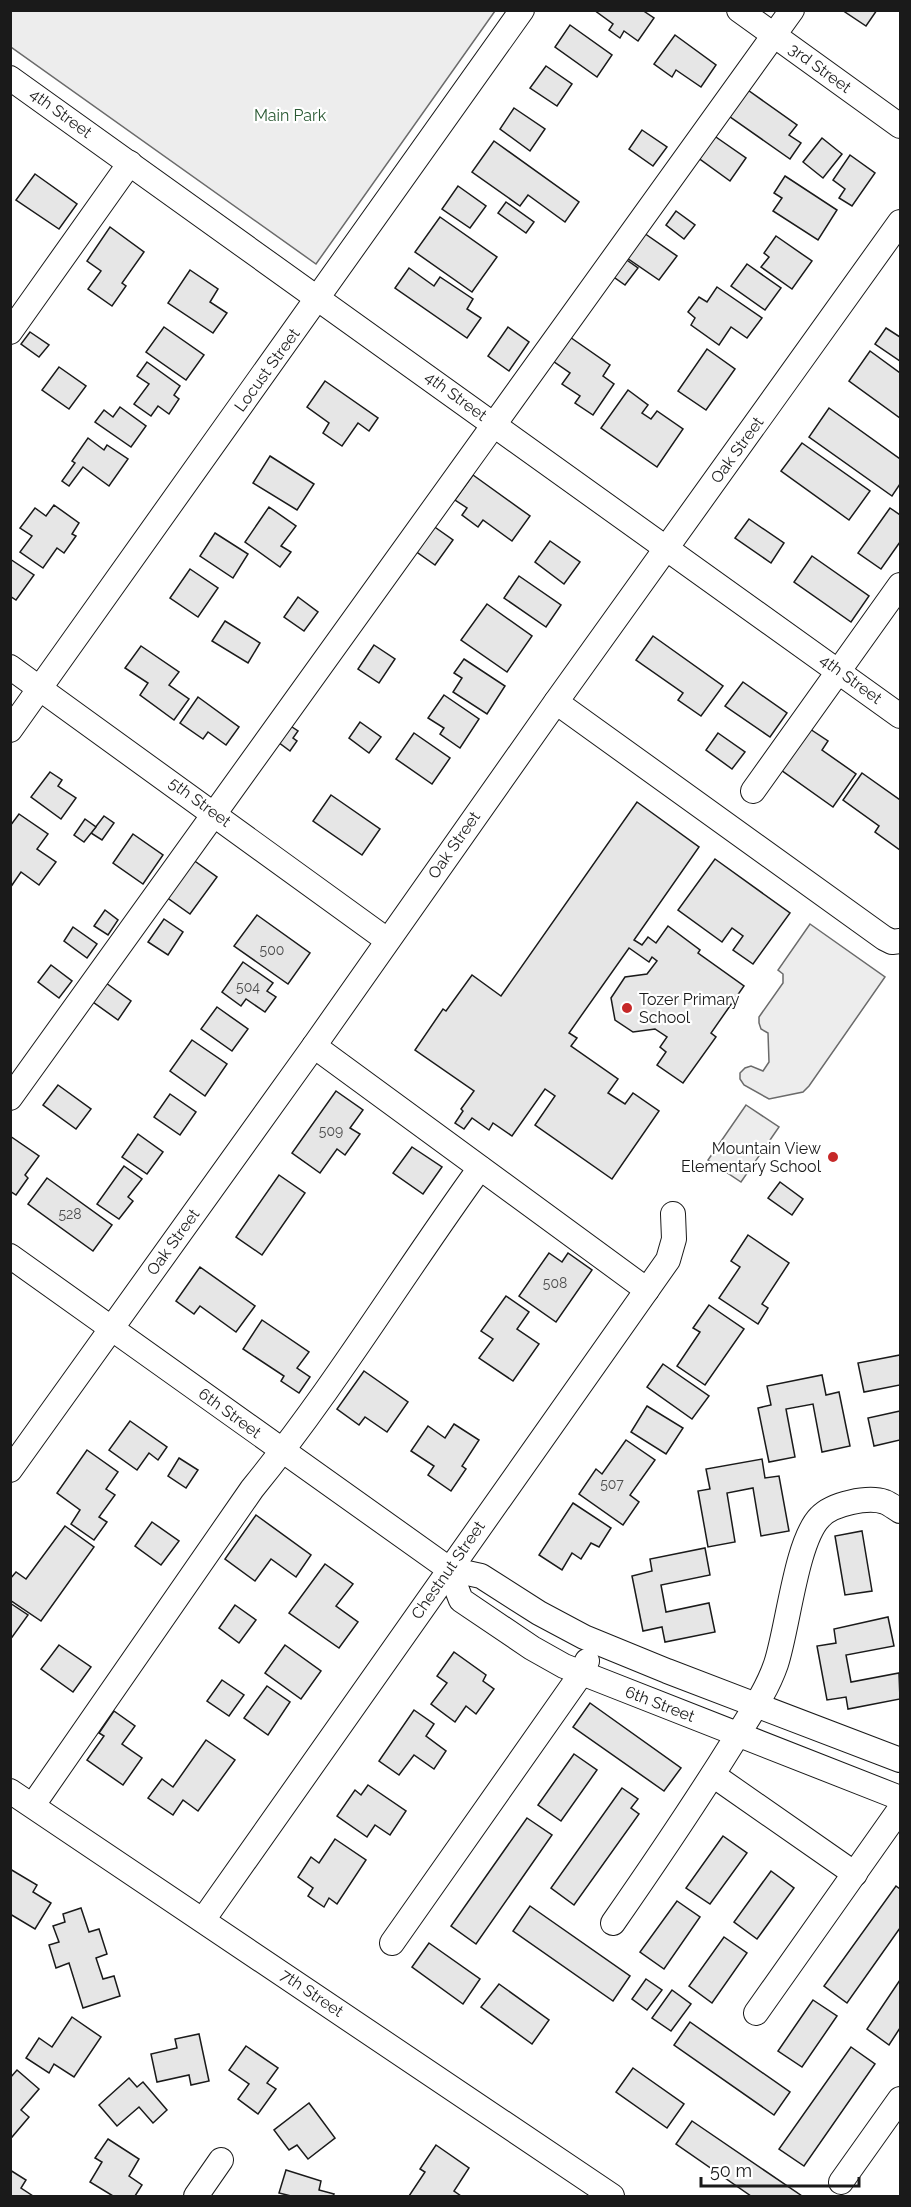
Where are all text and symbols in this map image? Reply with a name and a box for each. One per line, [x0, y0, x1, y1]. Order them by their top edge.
street label: 3rd Street [785, 39, 855, 97]
street label: 4th Street [26, 84, 96, 142]
park label: Main Park [254, 106, 327, 125]
street label: Locust Street [230, 324, 304, 415]
street label: 4th Street [421, 367, 491, 425]
street label: Oak Street [707, 413, 768, 487]
street label: 4th Street [816, 650, 886, 708]
street label: 5th Street [165, 773, 235, 831]
street label: Oak Street [424, 807, 484, 882]
house number: 500 [260, 942, 284, 958]
house number: 504 [236, 979, 260, 995]
place label: Tozer Primary School [639, 990, 740, 1027]
marker: Tozer Primary School [620, 1001, 634, 1015]
house number: 509 [319, 1123, 343, 1139]
place label: Mountain View Elementary School [681, 1139, 822, 1176]
marker: Mountain View Elementary School [826, 1150, 840, 1164]
street label: Oak Street [143, 1205, 204, 1279]
house number: 528 [58, 1206, 82, 1222]
house number: 508 [543, 1275, 567, 1291]
street label: 6th Street [195, 1384, 266, 1442]
house number: 507 [600, 1476, 624, 1492]
street label: Chestnut Street [407, 1517, 489, 1623]
street label: 6th Street [623, 1682, 698, 1726]
street label: 7th Street [277, 1965, 348, 2021]
scale bar [701, 2150, 858, 2188]
text: 50 m [710, 2160, 752, 2181]

